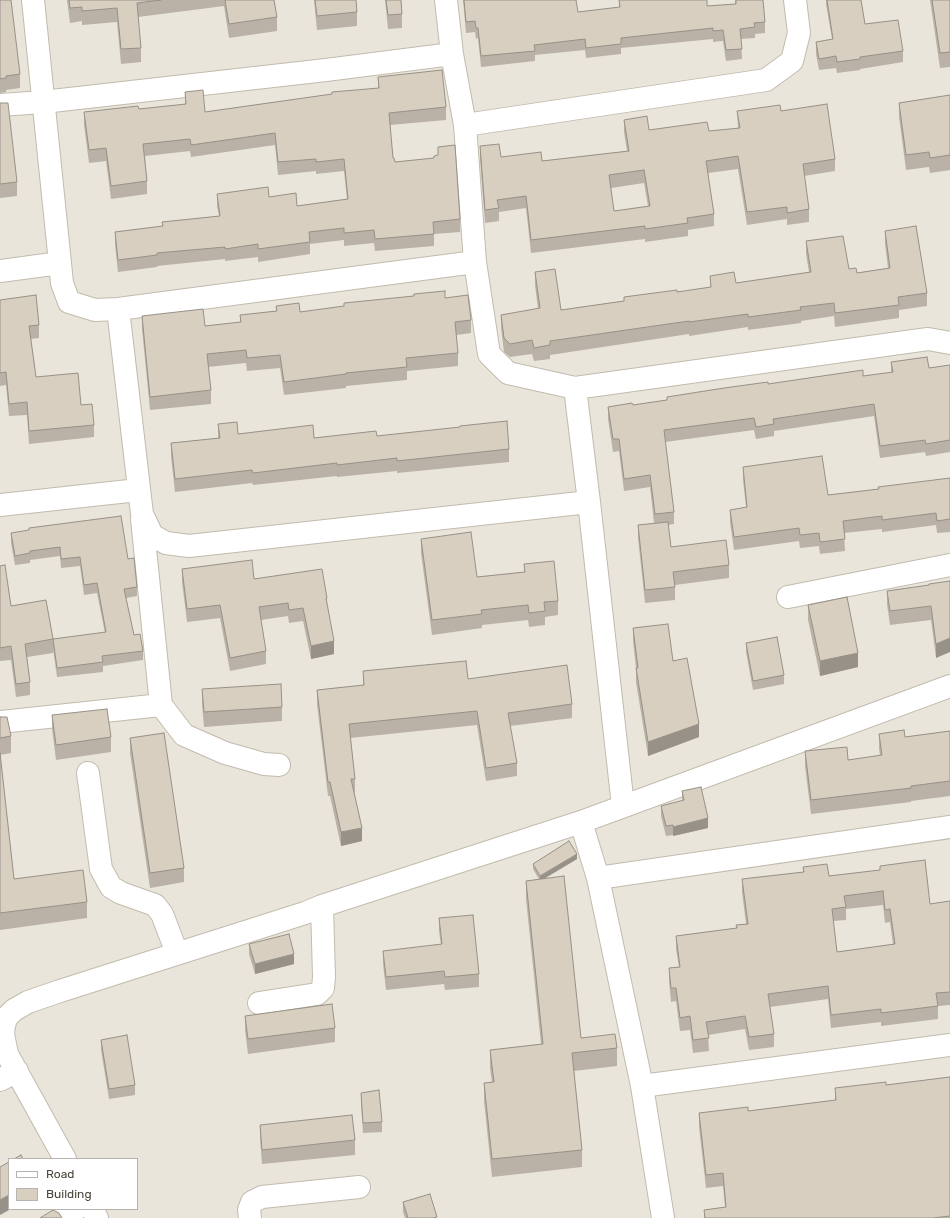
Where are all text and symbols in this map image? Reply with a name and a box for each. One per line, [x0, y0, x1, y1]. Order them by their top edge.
legend [8, 1158, 138, 1210]
text: Road [46, 1167, 74, 1181]
text: Building [46, 1187, 92, 1201]

